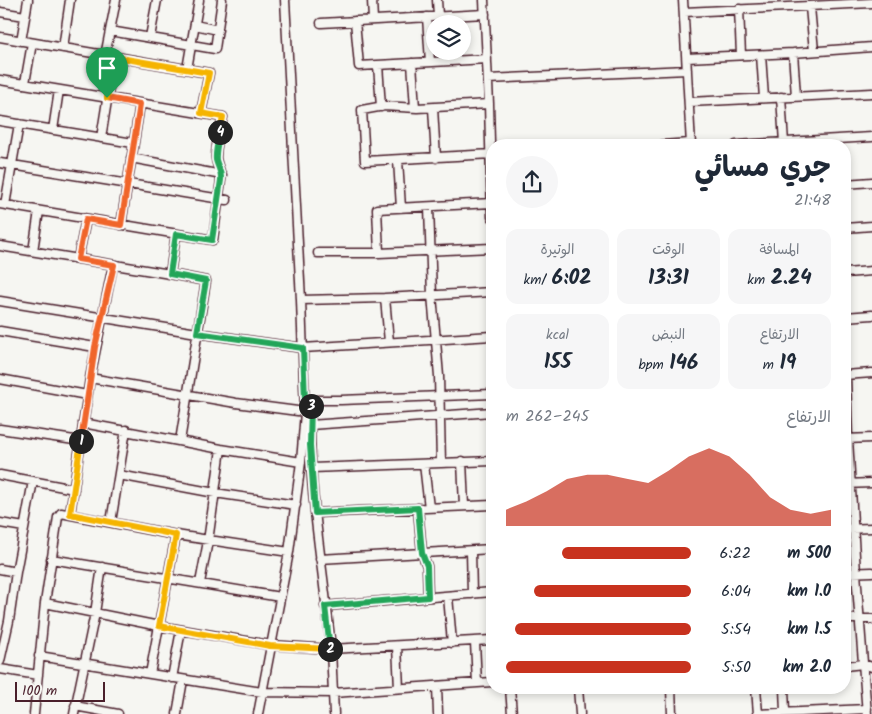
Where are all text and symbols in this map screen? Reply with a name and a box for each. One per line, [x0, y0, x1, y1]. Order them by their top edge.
map controls [426, 15, 471, 60]
button: layers [426, 15, 471, 60]
pin [86, 47, 128, 98]
icon: arrive [93, 54, 121, 82]
pin: 4 [208, 120, 232, 144]
text: 4 [217, 121, 224, 143]
text: جري مسائي [694, 146, 831, 191]
button: share [506, 156, 558, 208]
text: 21:48 [794, 188, 831, 213]
text: الوتيرة [541, 239, 574, 261]
text: الوقت [652, 239, 685, 261]
text: المسافة [760, 239, 799, 261]
text: 6:02 [552, 262, 591, 295]
text: 13:31 [648, 262, 689, 295]
text: 2.24 [771, 262, 812, 295]
text: /km [524, 269, 552, 291]
text: km [747, 269, 771, 291]
text: kcal [546, 324, 569, 346]
text: النبض [652, 324, 685, 346]
text: الارتفاع [760, 324, 799, 346]
text: 155 [544, 346, 571, 379]
text: 146 [669, 347, 698, 380]
text: 19 [779, 347, 796, 380]
text: bpm [639, 354, 669, 376]
text: m [763, 354, 779, 376]
pin: 3 [298, 394, 324, 418]
text: 3 [308, 395, 315, 417]
text: 245–262 m [506, 404, 589, 429]
text: الارتفاع [786, 405, 831, 430]
pin: 1 [68, 428, 94, 454]
text: 1 [79, 430, 84, 452]
text: 6:22 [720, 541, 751, 566]
text: 500 m [787, 541, 831, 566]
text: 6:04 [721, 579, 751, 604]
text: 1.0 km [787, 579, 831, 604]
text: 5:54 [721, 617, 751, 642]
text: 1.5 km [787, 617, 831, 642]
pin: 2 [318, 636, 342, 662]
text: 2 [326, 638, 335, 660]
text: 5:50 [722, 655, 751, 680]
text: 2.0 km [783, 655, 831, 680]
scale bar [15, 679, 105, 702]
text: 100 m [22, 680, 57, 702]

